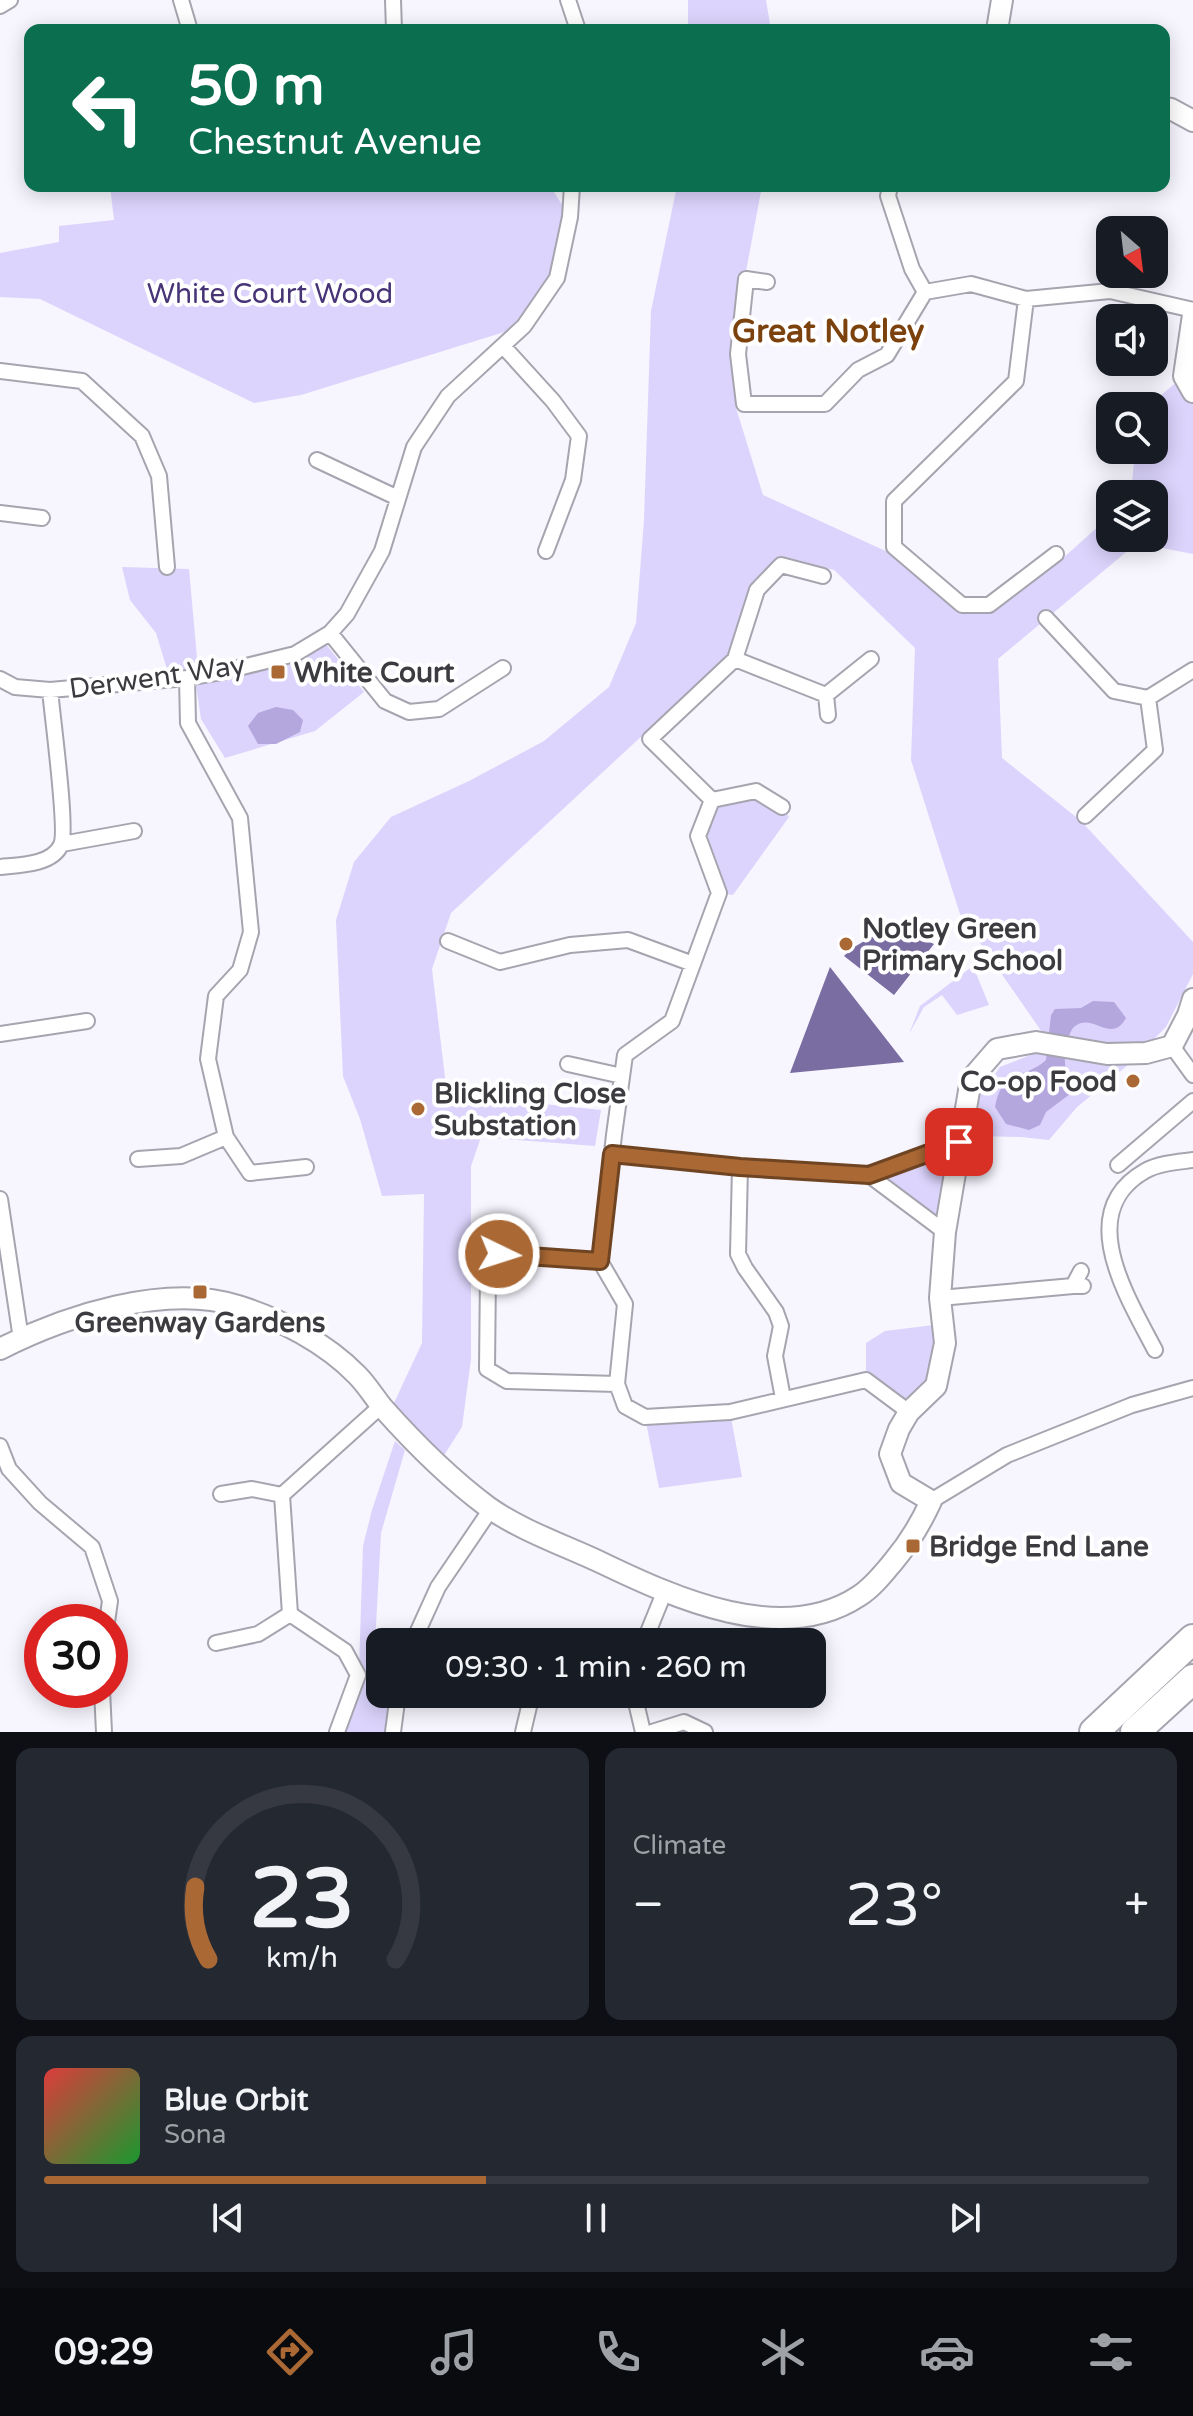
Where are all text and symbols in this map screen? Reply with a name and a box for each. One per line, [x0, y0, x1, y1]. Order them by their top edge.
text: 50 m [188, 53, 324, 120]
icon: left [56, 56, 160, 160]
text: Chestnut Avenue [188, 121, 482, 164]
north arrow [1096, 216, 1168, 288]
map controls [1096, 216, 1168, 552]
park label: White Court Wood [147, 277, 393, 311]
button: sound [1096, 304, 1168, 376]
district label: Great Notley [732, 313, 924, 351]
button: search [1096, 392, 1168, 464]
button: layers [1096, 480, 1168, 552]
street label: Derwent Way [67, 648, 247, 706]
place label: White Court [294, 656, 455, 690]
marker: White Court [269, 663, 287, 681]
place label: Notley Green Primary School [862, 912, 1063, 978]
marker: Notley Green Primary School [837, 935, 855, 953]
place label: Co-op Food [960, 1065, 1117, 1099]
marker: Co-op Food [1124, 1072, 1142, 1090]
place label: Blickling Close Substation [434, 1077, 626, 1143]
marker: Blickling Close Substation [409, 1100, 427, 1118]
pin [925, 1108, 993, 1176]
icon: arrive [937, 1120, 981, 1164]
position arrow [457, 1212, 541, 1296]
marker: Greenway Gardens [191, 1283, 209, 1301]
place label: Greenway Gardens [74, 1306, 326, 1340]
place label: Bridge End Lane [929, 1530, 1149, 1564]
marker: Bridge End Lane [904, 1537, 922, 1555]
speed limit sign: 30 [24, 1604, 128, 1708]
text: 09:30 · 1 min · 260 m [445, 1649, 747, 1686]
text: Climate [633, 1830, 726, 1861]
text: 23 [250, 1850, 354, 1950]
text: 23° [845, 1870, 943, 1942]
text: − [633, 1879, 664, 1932]
text: + [1124, 1879, 1149, 1932]
text: km/h [266, 1941, 338, 1975]
text: Blue Orbit [164, 2082, 309, 2119]
text: Sona [164, 2119, 226, 2150]
icon: previous [206, 2196, 250, 2240]
icon: pause [574, 2196, 618, 2240]
icon: next [943, 2196, 987, 2240]
icon: directions [262, 2324, 318, 2380]
icon: music [426, 2324, 482, 2380]
icon: phone [590, 2324, 646, 2380]
icon: climate [755, 2324, 811, 2380]
icon: car [919, 2324, 975, 2380]
icon: filters [1083, 2324, 1139, 2380]
text: 09:29 [54, 2331, 154, 2374]

